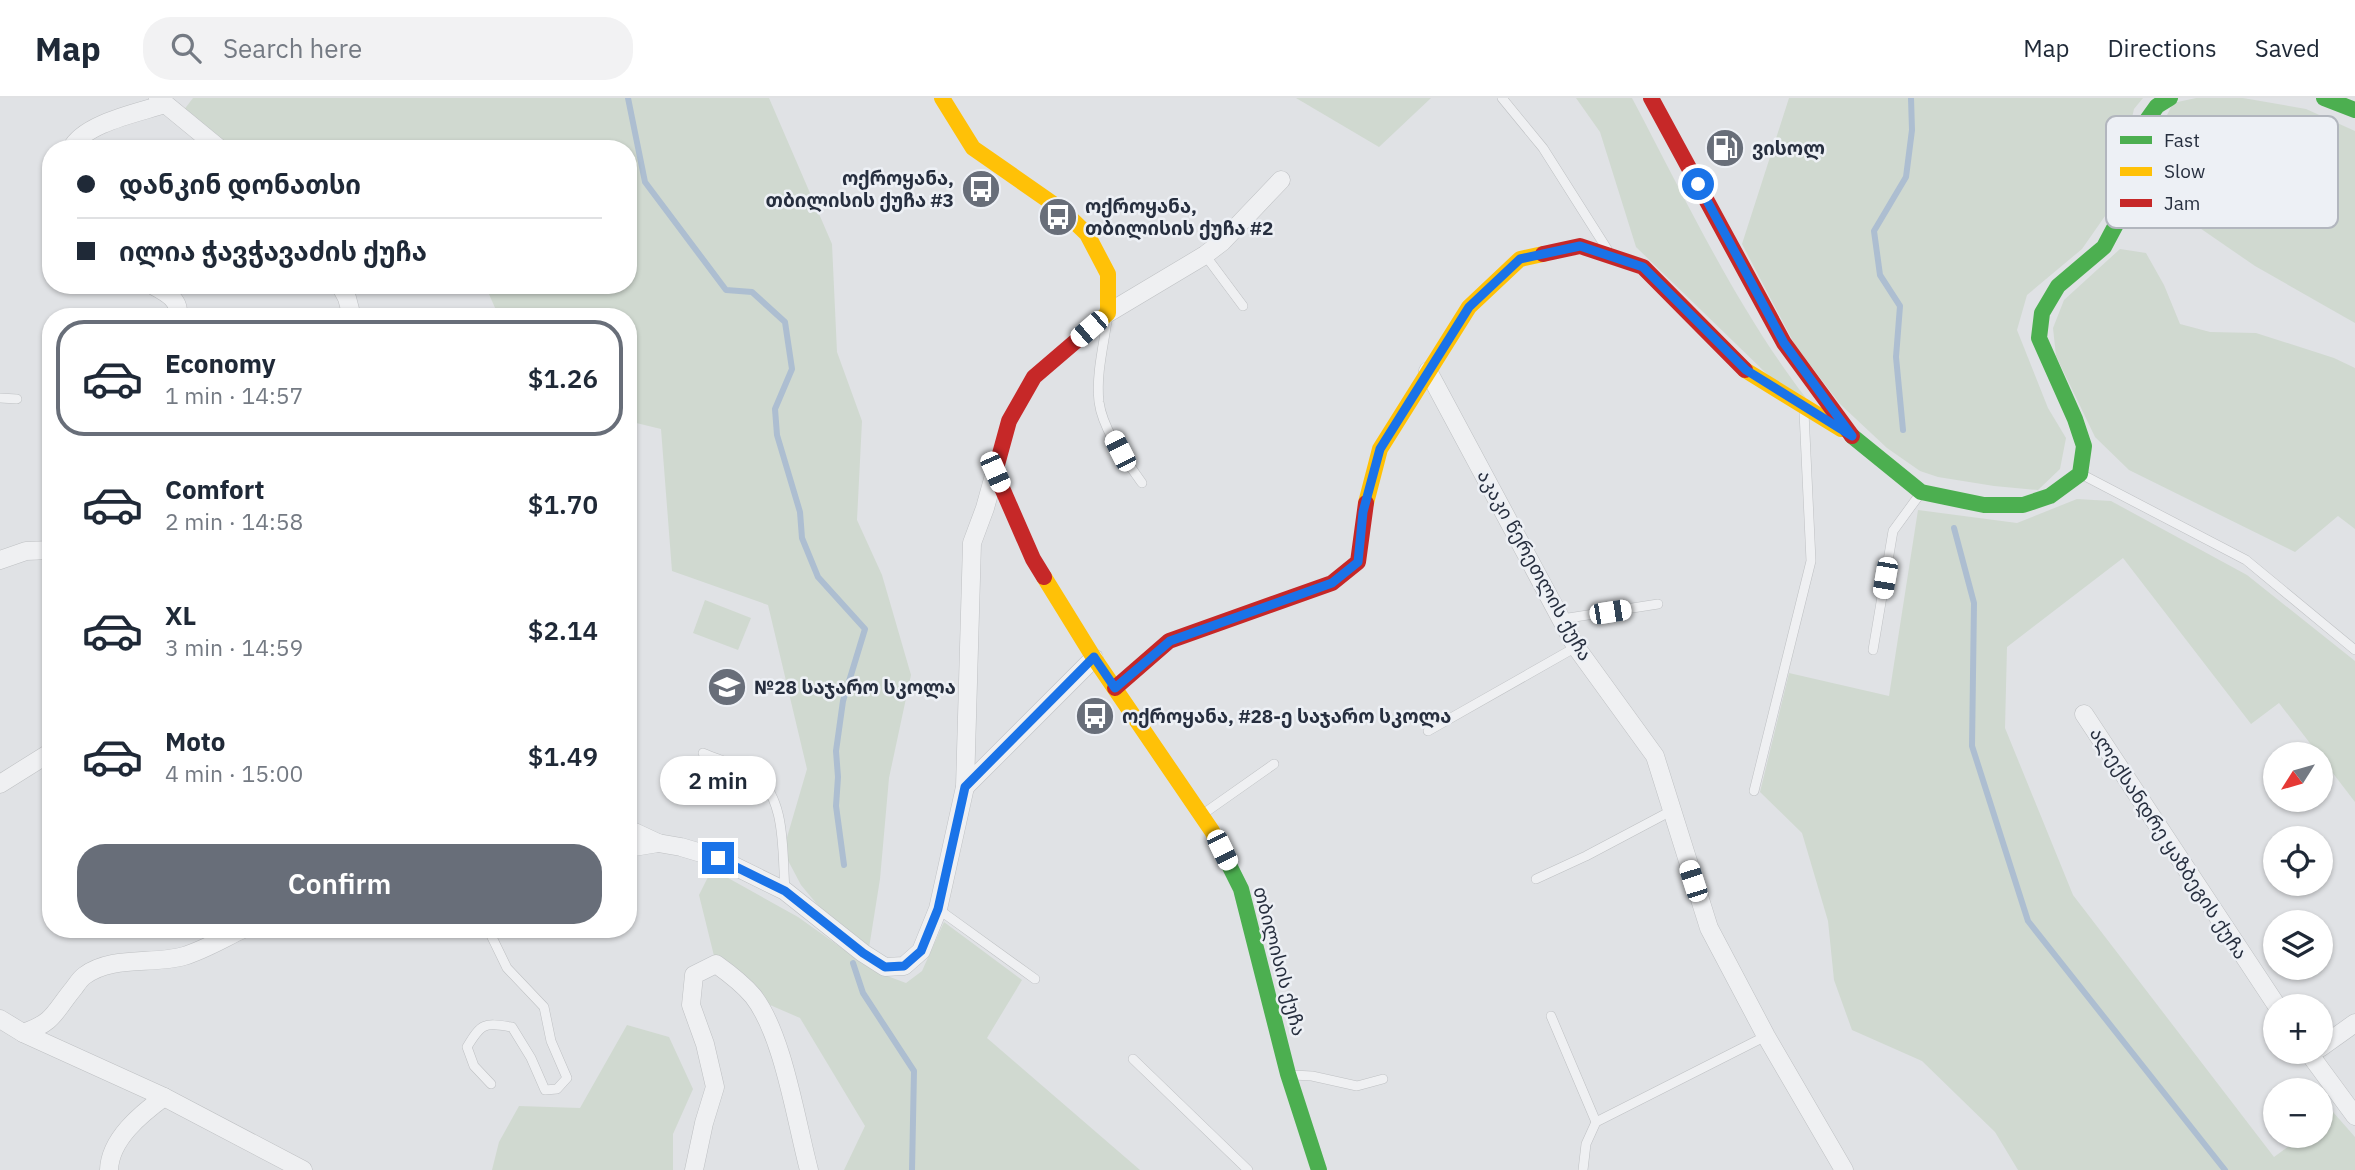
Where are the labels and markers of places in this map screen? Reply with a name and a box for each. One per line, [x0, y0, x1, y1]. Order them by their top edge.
fuel station icon: ვისოლ [1704, 127, 1746, 169]
place label: ვისოლ [1752, 136, 1825, 160]
place label: ოქროყანა, თბილისის ქუჩა #3 [766, 166, 954, 212]
bus stop icon: ოქროყანა, თბილისის ქუჩა #3 [960, 168, 1002, 210]
place label: ოქროყანა, თბილისის ქუჩა #2 [1085, 194, 1273, 240]
bus stop icon: ოქროყანა, თბილისის ქუჩა #2 [1037, 196, 1079, 238]
school or university icon: №28 საჯარო სკოლა [706, 666, 748, 708]
place label: №28 საჯარო სკოლა [754, 675, 956, 699]
bus stop icon: ოქროყანა, #28-ე საჯარო სკოლა [1074, 695, 1116, 737]
place label: ოქროყანა, #28-ე საჯარო სკოლა [1122, 704, 1451, 728]

